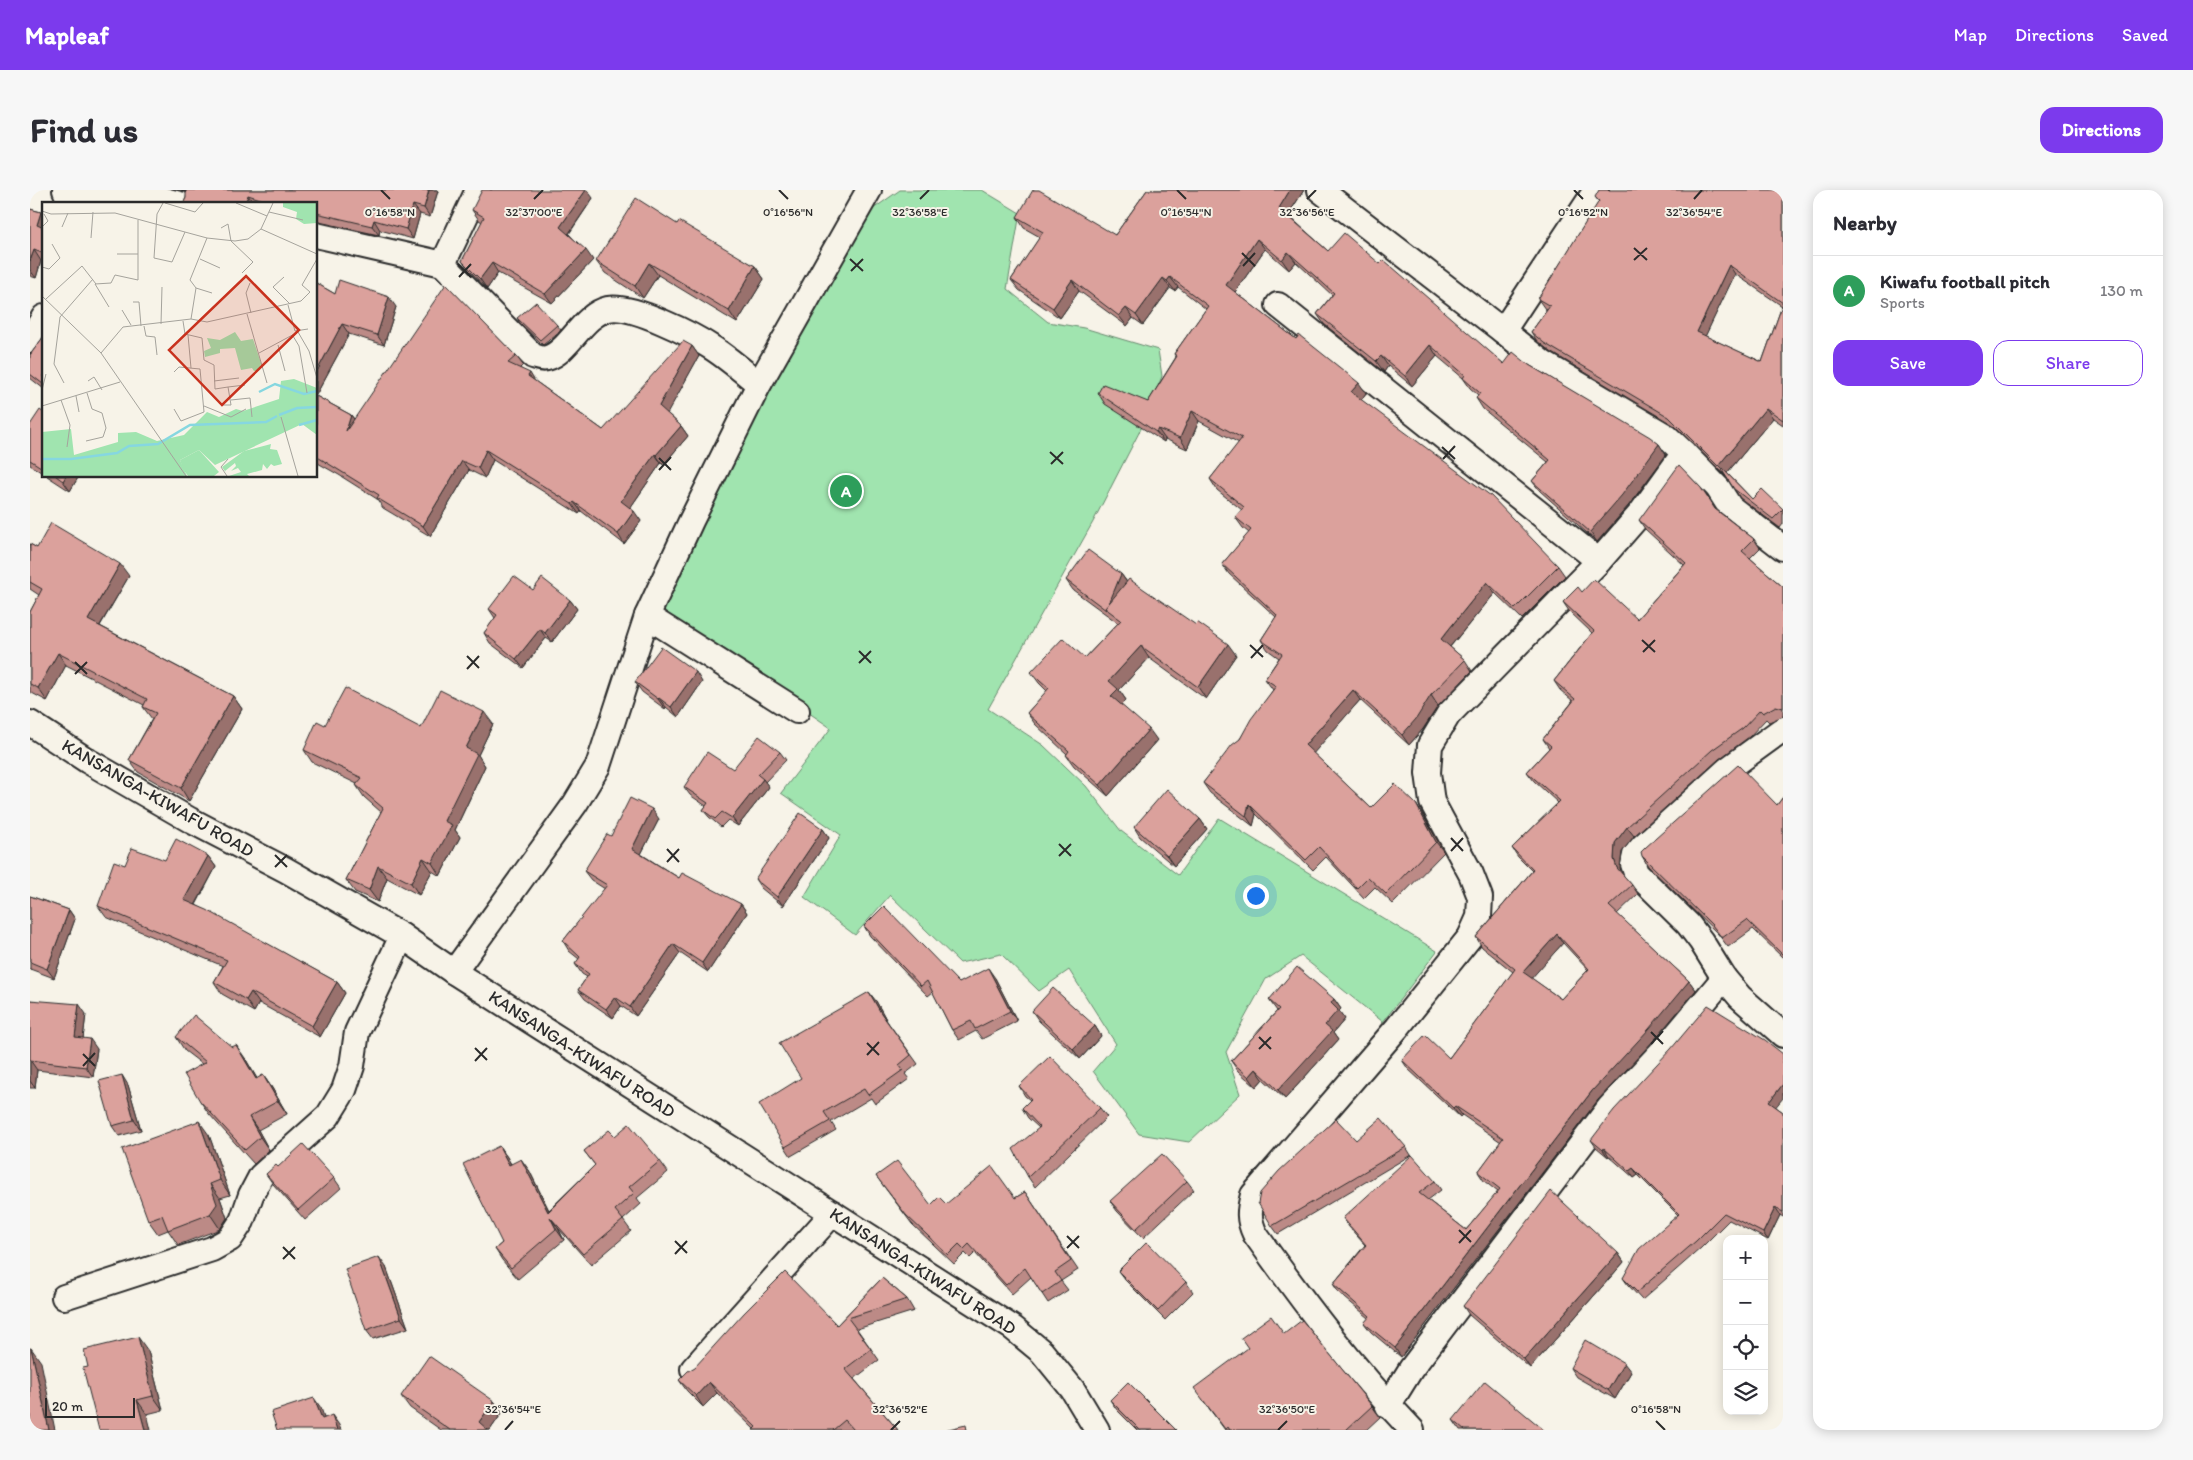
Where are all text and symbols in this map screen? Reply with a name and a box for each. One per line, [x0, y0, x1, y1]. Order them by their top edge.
text: Mapleaf [25, 21, 109, 50]
text: Map [1954, 24, 1987, 46]
text: Directions [2015, 24, 2094, 46]
text: Saved [2122, 24, 2168, 46]
button: Directions [2040, 107, 2163, 153]
text: Find us [30, 109, 138, 151]
inset map [42, 202, 318, 478]
text: 0°16'58"N [365, 205, 415, 219]
text: 32°37'00"E [506, 205, 563, 219]
text: 0°16'56"N [763, 205, 813, 219]
text: 32°36'58"E [892, 205, 948, 219]
text: 0°16'54"N [1160, 205, 1212, 219]
text: 32°36'56"E [1279, 205, 1335, 219]
text: 0°16'52"N [1558, 205, 1608, 219]
text: 32°36'54"E [1666, 205, 1722, 219]
text: Nearby [1833, 210, 1897, 235]
text: Kiwafu football pitch [1880, 270, 2050, 293]
text: A [1844, 281, 1854, 300]
text: 130 m [2100, 281, 2143, 300]
text: Sports [1880, 293, 1925, 312]
button: Save [1833, 340, 1983, 386]
button: Share [1993, 340, 2143, 386]
pin: A [830, 472, 862, 510]
street label: KANSANGA-KIWAFU ROAD [58, 734, 258, 862]
your location [1243, 883, 1269, 909]
street label: KANSANGA-KIWAFU ROAD [485, 985, 680, 1123]
street label: KANSANGA-KIWAFU ROAD [826, 1202, 1021, 1340]
map controls [1723, 1235, 1768, 1415]
button: + [1723, 1235, 1768, 1280]
button: − [1723, 1280, 1768, 1325]
button: locate [1723, 1325, 1768, 1370]
button: layers [1723, 1370, 1768, 1415]
scale bar [45, 1395, 135, 1418]
text: 20 m [52, 1398, 83, 1415]
text: 32°36'54"E [485, 1402, 541, 1416]
text: 32°36'52"E [872, 1402, 928, 1416]
text: 32°36'50"E [1259, 1402, 1315, 1416]
text: 0°16'58"N [1631, 1402, 1681, 1416]

